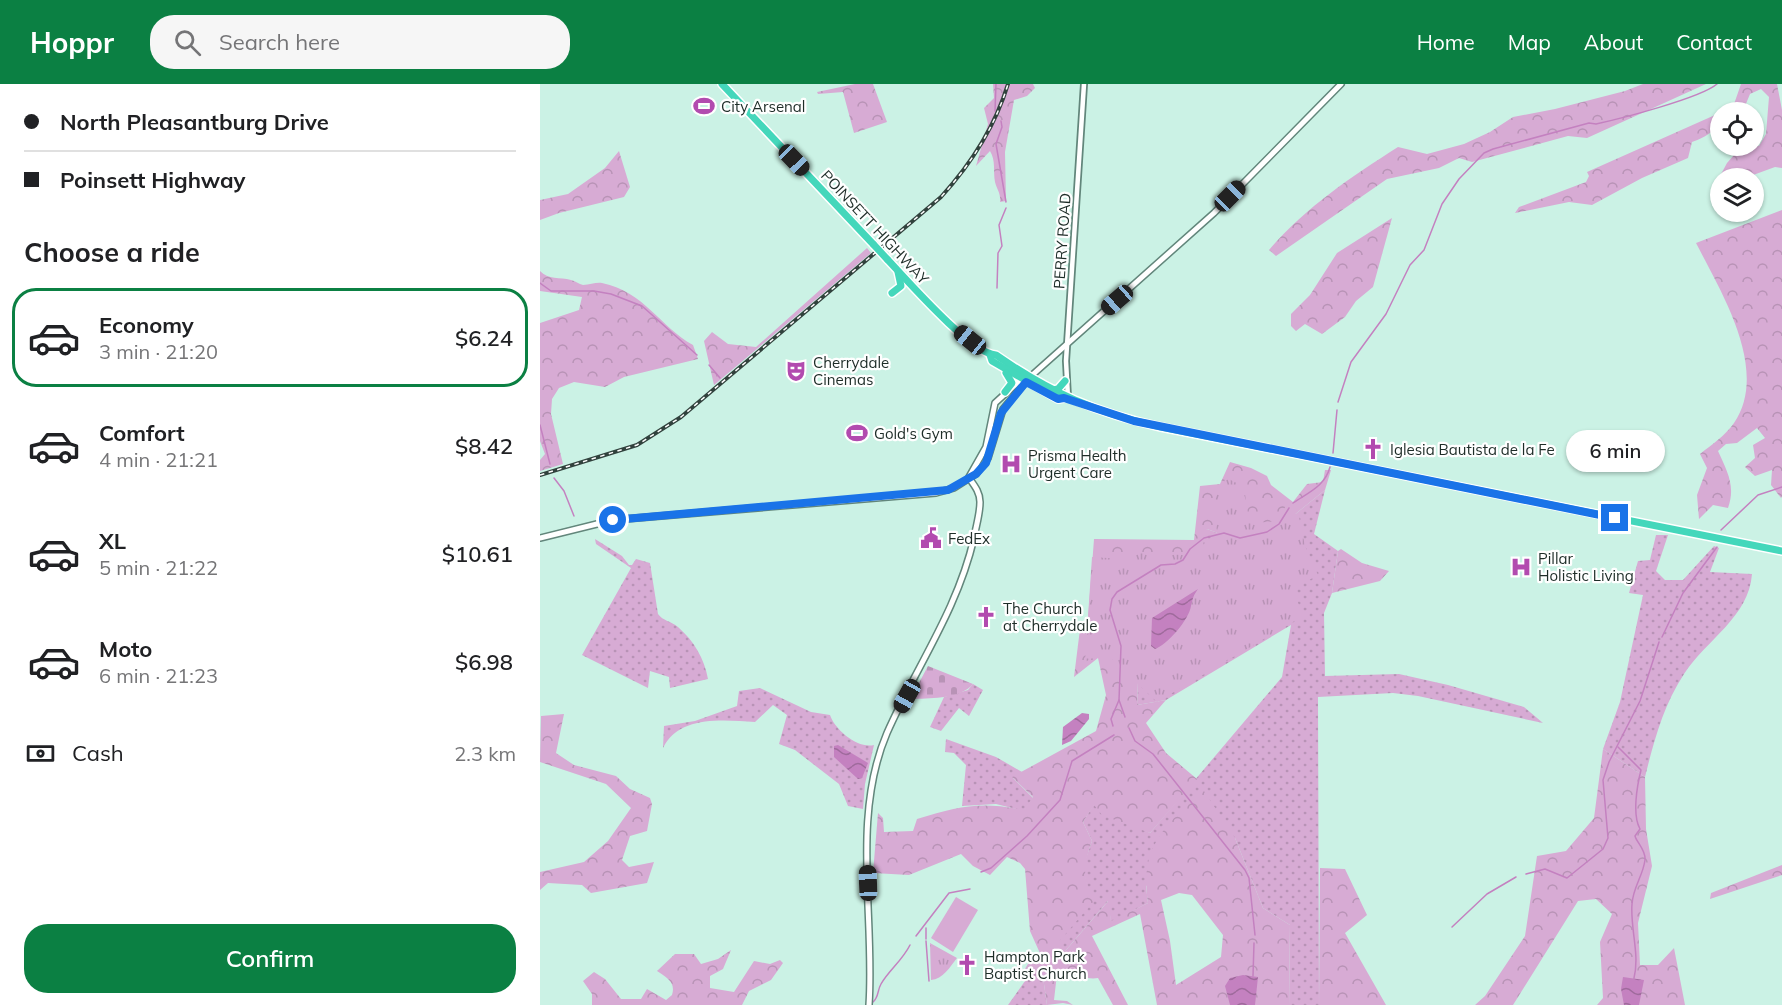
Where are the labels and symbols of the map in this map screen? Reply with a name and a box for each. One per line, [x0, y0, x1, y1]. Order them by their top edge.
sports icon: City Arsenal [692, 94, 716, 118]
place label: City Arsenal [721, 97, 805, 116]
car [775, 141, 813, 179]
street label: POINSETT HIGHWAY [817, 166, 933, 289]
car [1211, 177, 1249, 215]
street label: PERRY ROAD [1049, 192, 1075, 290]
car [1098, 281, 1136, 319]
car [950, 322, 990, 358]
place label: Cherrydale Cinemas [813, 353, 889, 389]
theatre icon: Cherrydale Cinemas [784, 359, 808, 383]
sports icon: Gold's Gym [845, 421, 869, 445]
place label: Gold's Gym [874, 424, 953, 443]
callout: 6 min [1566, 431, 1664, 473]
church icon: Iglesia Bautista de la Fe [1361, 437, 1385, 461]
place label: Iglesia Bautista de la Fe [1390, 440, 1555, 459]
place label: Prisma Health Urgent Care [1028, 446, 1126, 482]
hospital icon: Prisma Health Urgent Care [999, 452, 1023, 476]
route end [1601, 504, 1628, 531]
route start [599, 506, 626, 533]
public building icon: FedEx [919, 526, 943, 550]
place label: FedEx [948, 529, 990, 548]
place label: Pillar Holistic Living [1538, 549, 1634, 585]
hospital icon: Pillar Holistic Living [1509, 555, 1533, 579]
place label: The Church at Cherrydale [1003, 599, 1097, 635]
church icon: The Church at Cherrydale [974, 605, 998, 629]
car [890, 676, 924, 716]
car [858, 865, 878, 901]
place label: Hampton Park Baptist Church [984, 947, 1087, 983]
church icon: Hampton Park Baptist Church [955, 953, 979, 977]

